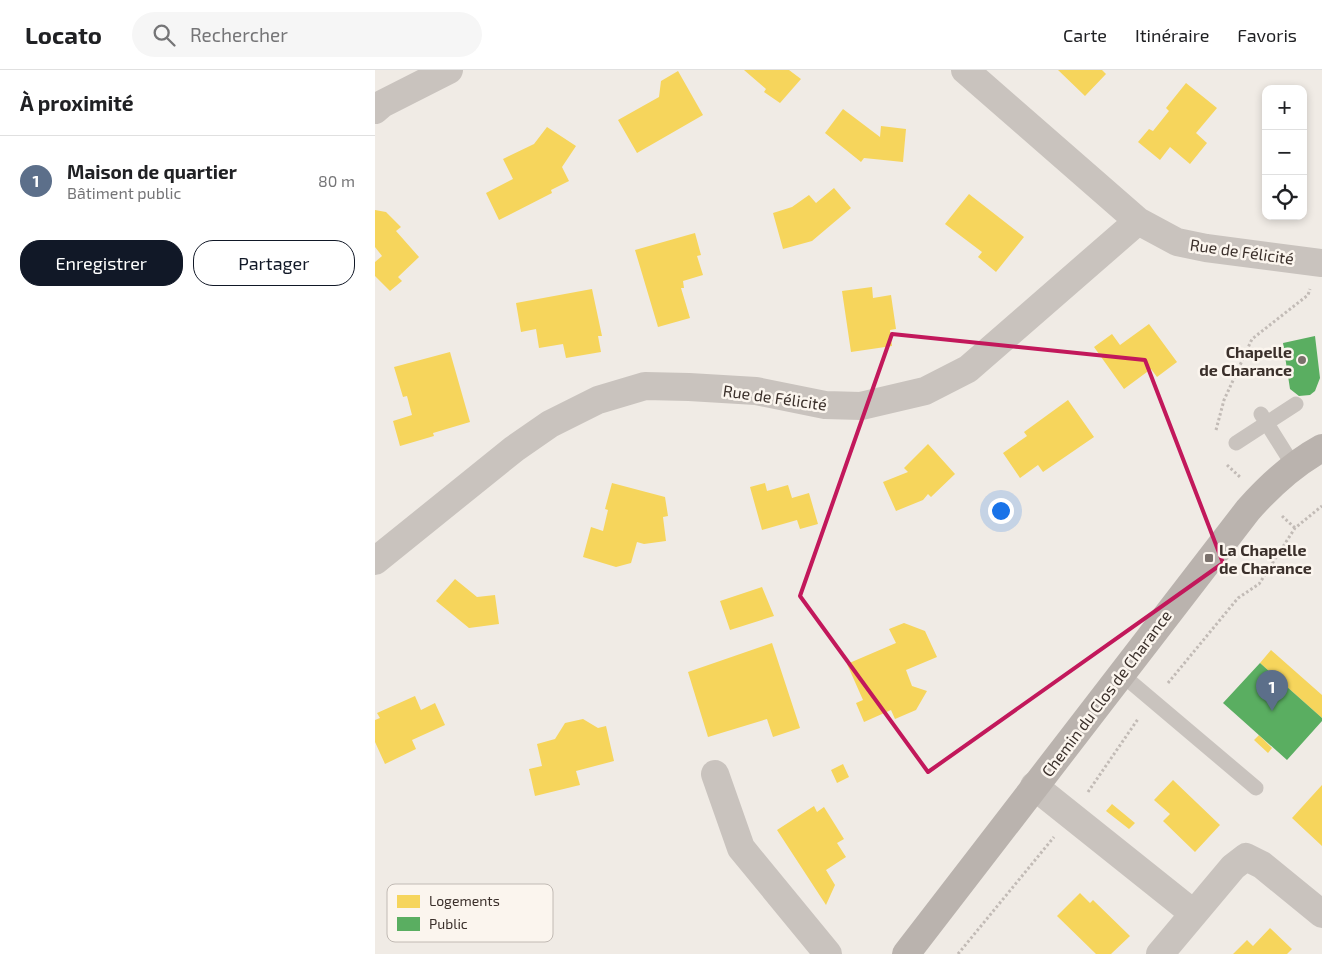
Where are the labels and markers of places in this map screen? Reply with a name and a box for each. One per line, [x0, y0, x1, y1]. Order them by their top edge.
place label: Chapelle de Charance [1199, 342, 1292, 379]
marker: Chapelle de Charance [1296, 354, 1308, 366]
place label: La Chapelle de Charance [1219, 540, 1312, 577]
marker: La Chapelle de Charance [1203, 552, 1215, 564]
pin: 1 [1256, 670, 1288, 711]

